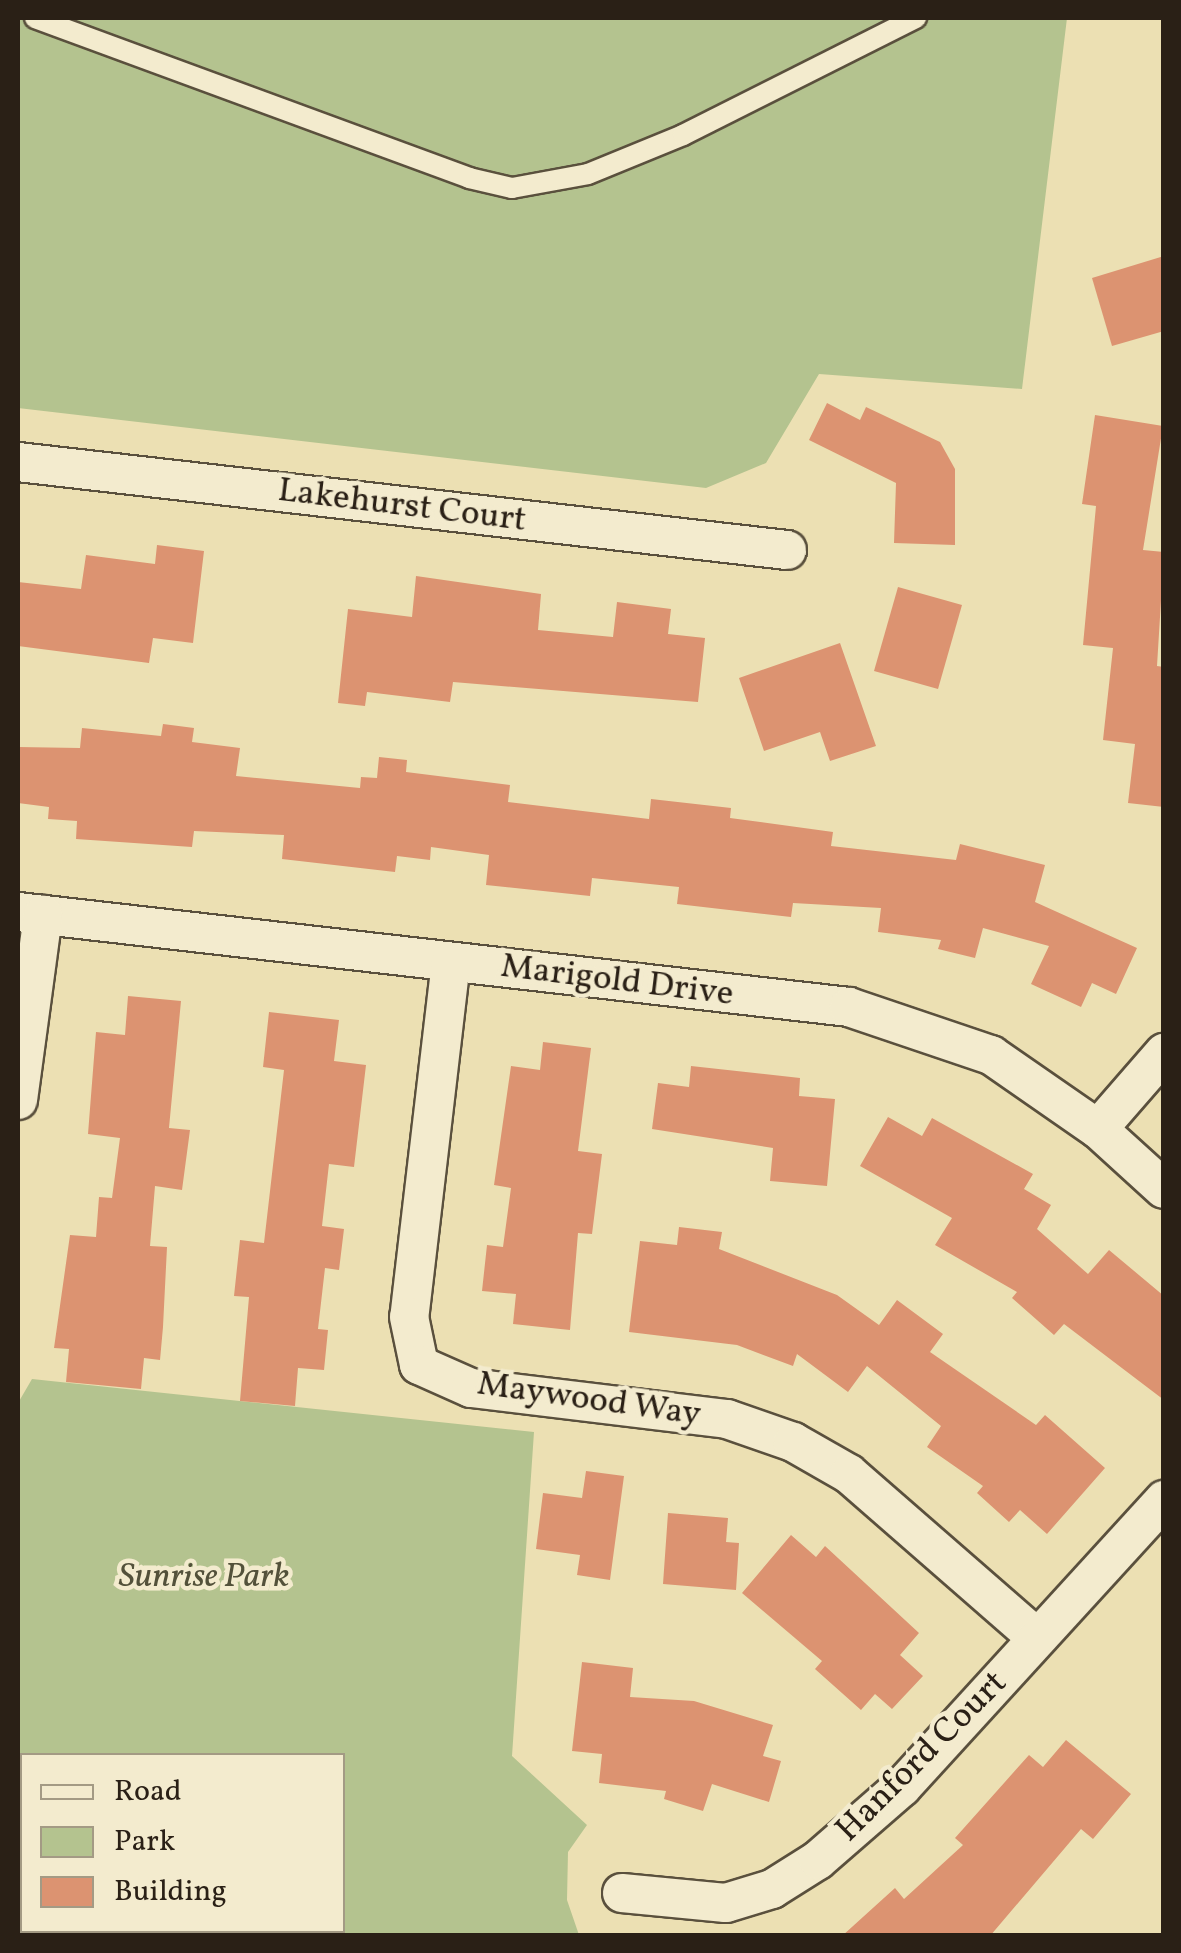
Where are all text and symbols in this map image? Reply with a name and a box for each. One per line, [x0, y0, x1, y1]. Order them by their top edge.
street label: Lakehurst Court [275, 470, 529, 542]
street label: Marigold Drive [498, 946, 736, 1016]
street label: Maywood Way [474, 1363, 704, 1437]
park label: Sunrise Park [118, 1556, 290, 1598]
street label: Hanford Court [828, 1663, 1016, 1851]
legend [20, 1753, 345, 1933]
text: Road [114, 1771, 182, 1813]
text: Park [114, 1821, 175, 1863]
text: Building [114, 1871, 227, 1913]

